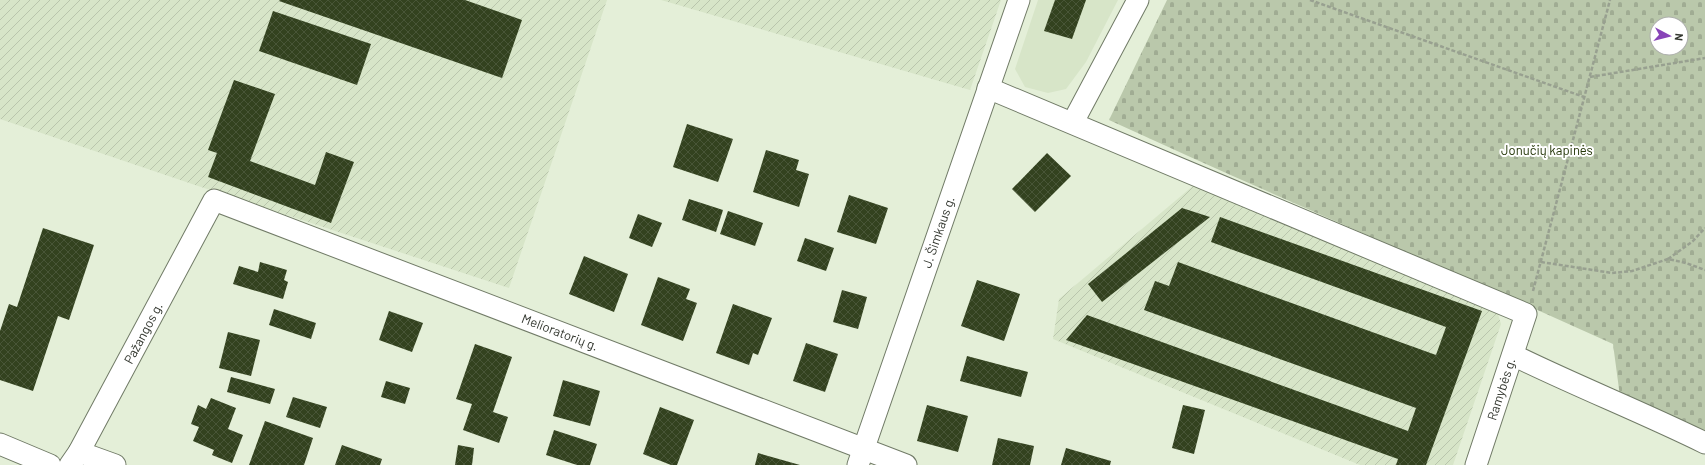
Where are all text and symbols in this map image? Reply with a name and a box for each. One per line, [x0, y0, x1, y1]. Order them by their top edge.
north arrow [1649, 16, 1689, 56]
text: N [1673, 33, 1686, 42]
park label: Jonučių kapinės [1501, 142, 1593, 158]
street label: J. Šimkaus g. [918, 194, 958, 270]
street label: Pažangos g. [120, 300, 166, 366]
street label: Melioratorių g. [519, 310, 601, 354]
street label: Ramybės g. [1483, 356, 1519, 422]

